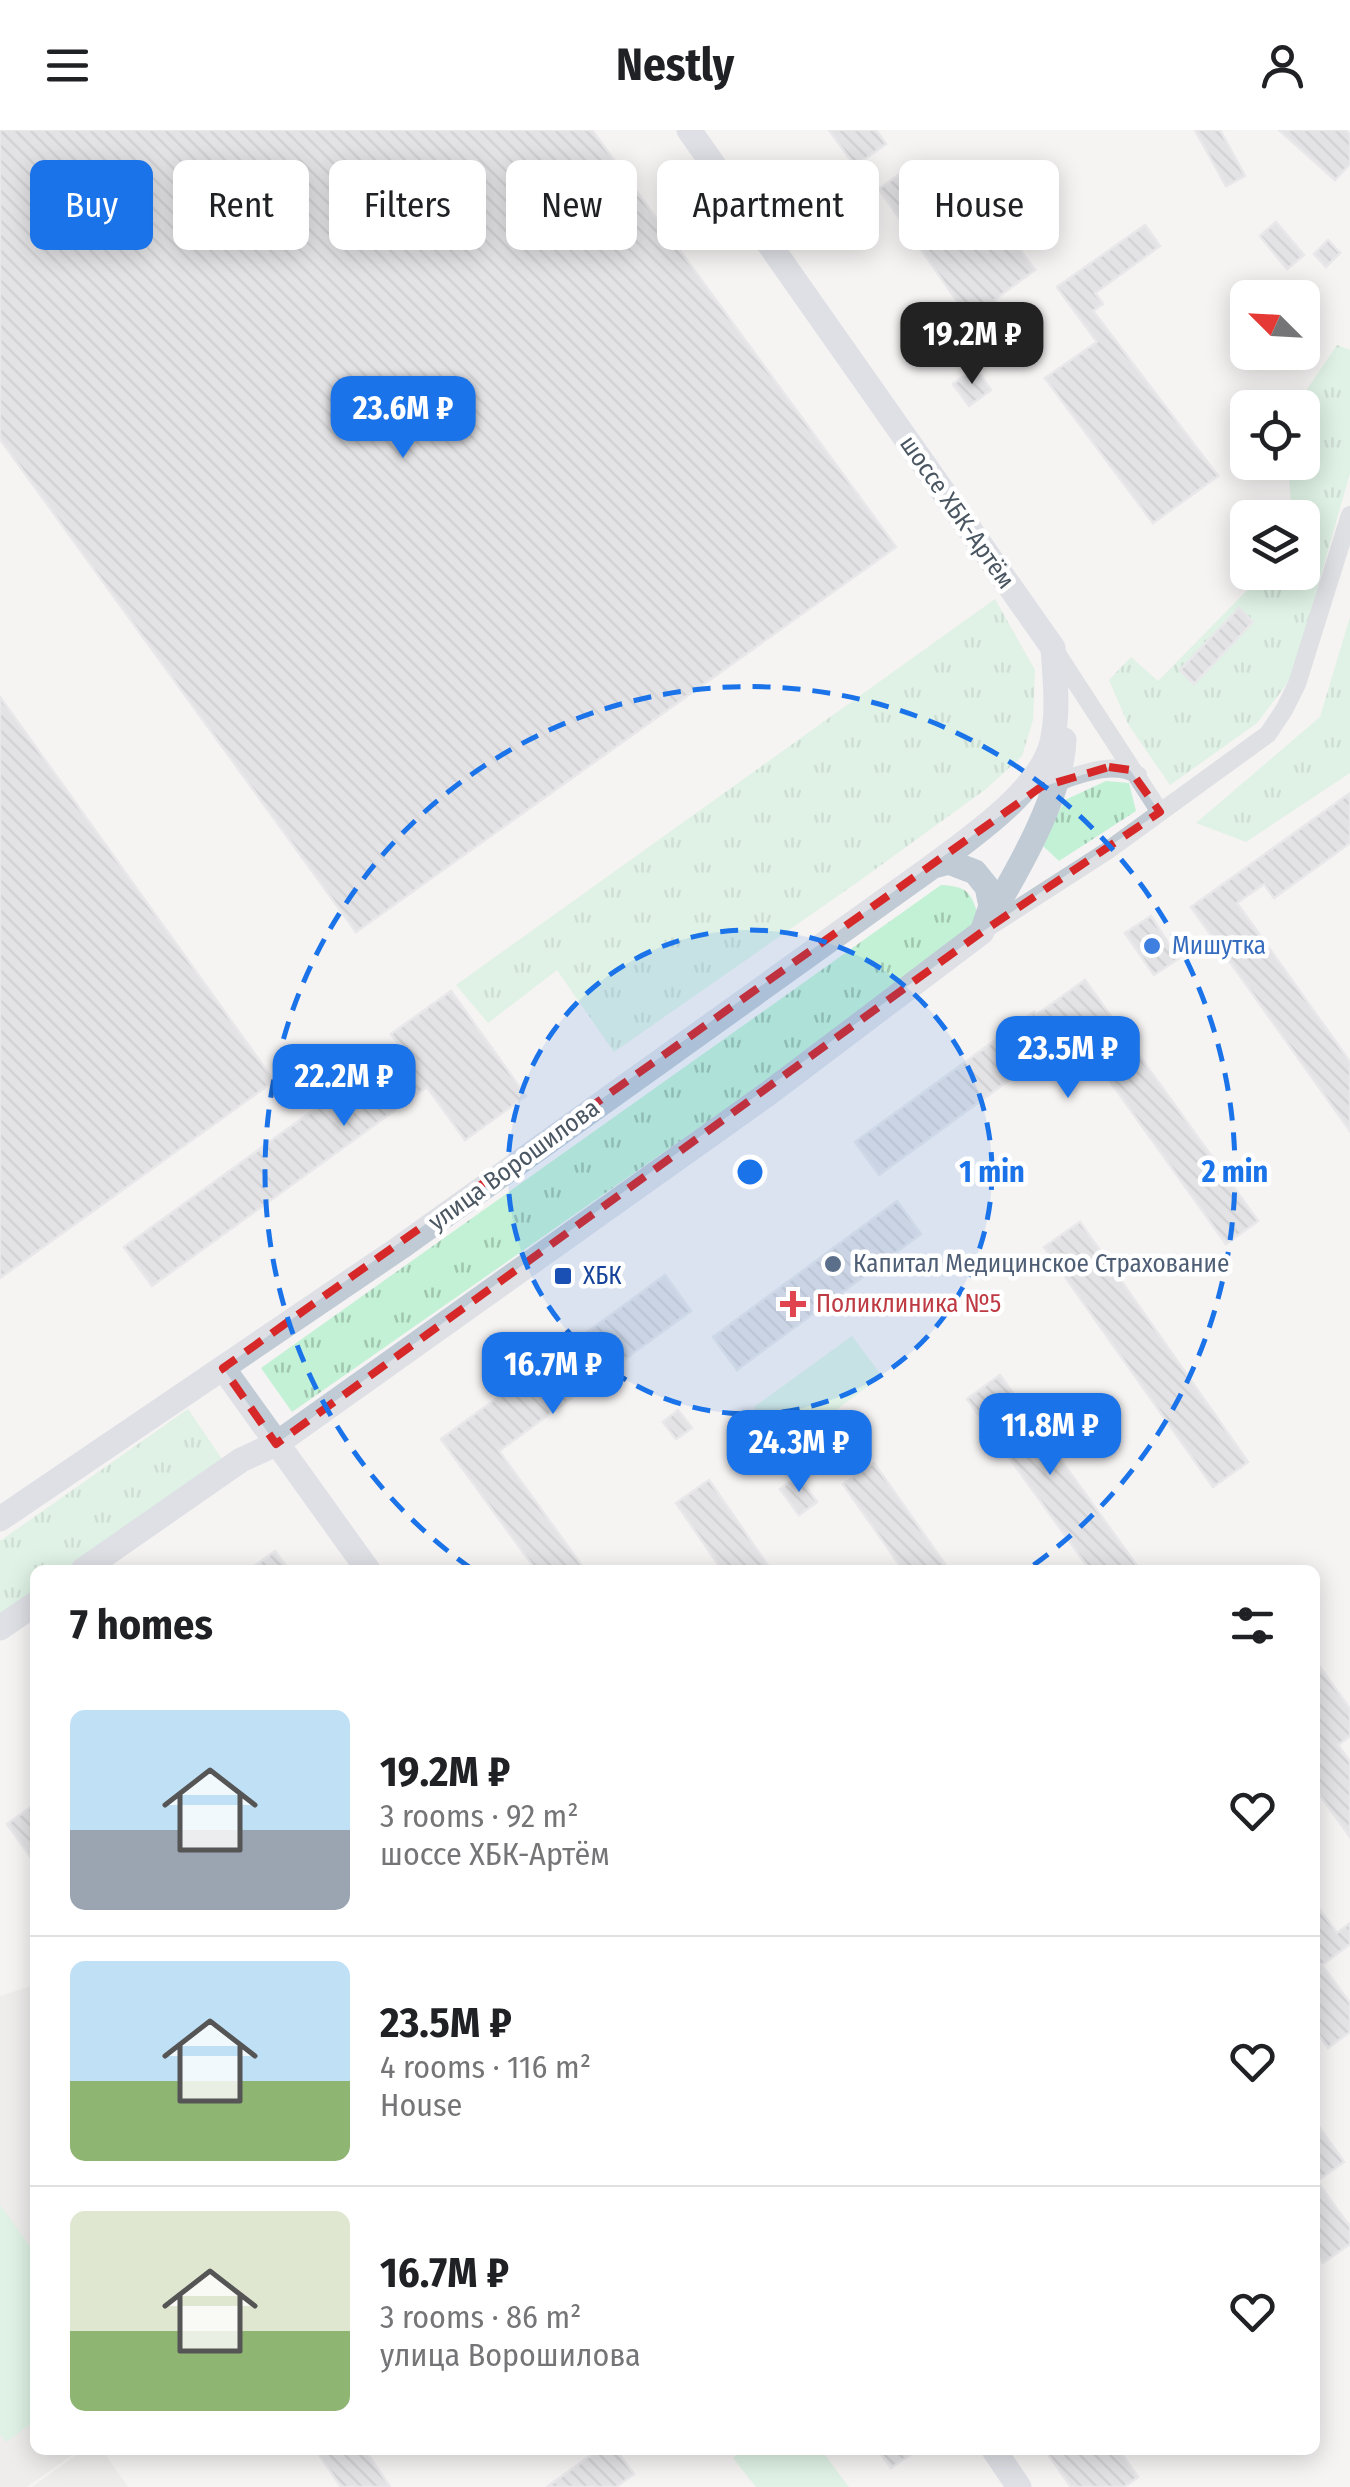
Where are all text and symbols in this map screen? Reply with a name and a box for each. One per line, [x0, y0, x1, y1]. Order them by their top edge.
icon: menu [40, 38, 95, 93]
text: Nestly [616, 38, 734, 92]
icon: person [1255, 38, 1310, 93]
chip: Buy [30, 160, 153, 250]
chip: Rent [173, 160, 309, 250]
chip: Filters [329, 160, 486, 250]
chip: New [506, 160, 637, 250]
chip: Apartment [657, 160, 879, 250]
chip: House [899, 160, 1059, 250]
north arrow [1230, 280, 1320, 370]
map controls [1230, 280, 1320, 590]
pin: 19.2M ₽ [880, 302, 1064, 387]
text: 19.2M ₽ [922, 315, 1022, 353]
pin: 23.6M ₽ [311, 376, 495, 461]
text: 23.6M ₽ [353, 389, 453, 427]
button: locate [1230, 390, 1320, 480]
street label: шоссе ХБК-Артём [893, 430, 1021, 594]
button: layers [1230, 500, 1320, 590]
place label: Мишутка [1172, 931, 1266, 961]
marker: Мишутка [1141, 935, 1163, 957]
pin: 23.5M ₽ [976, 1016, 1160, 1101]
text: 23.5M ₽ [1018, 1029, 1118, 1067]
pin: 22.2M ₽ [252, 1044, 436, 1129]
text: 22.2M ₽ [295, 1057, 393, 1095]
street label: улица Ворошилова [423, 1093, 605, 1237]
centre of rings [732, 1154, 768, 1190]
text: 1 min [959, 1154, 1025, 1190]
text: 2 min [1201, 1154, 1268, 1190]
place label: Капитал Медицинское Страхование [853, 1249, 1229, 1279]
marker: Капитал Медицинское Страхование [822, 1253, 844, 1275]
place label: ХБК [583, 1261, 622, 1291]
marker: ХБК [552, 1265, 574, 1287]
place label: Поликлиника №5 [816, 1289, 1001, 1319]
marker: Поликлиника №5 [780, 1291, 806, 1317]
pin: 16.7M ₽ [461, 1332, 645, 1417]
text: 16.7M ₽ [504, 1345, 602, 1383]
pin: 11.8M ₽ [958, 1393, 1142, 1478]
text: 11.8M ₽ [1001, 1406, 1099, 1444]
pin: 24.3M ₽ [707, 1410, 891, 1495]
text: 24.3M ₽ [749, 1423, 849, 1461]
icon: filters [1225, 1598, 1280, 1653]
text: 7 homes [70, 1600, 213, 1650]
text: 19.2M ₽ [380, 1747, 510, 1797]
icon: home [150, 1750, 270, 1870]
icon: heart [1225, 1783, 1280, 1838]
text: 3 rooms · 92 m² [380, 1797, 579, 1835]
text: шоссе ХБК-Артём [380, 1835, 610, 1873]
text: 23.5M ₽ [380, 1998, 512, 2048]
icon: home [150, 2001, 270, 2121]
icon: heart [1225, 2034, 1280, 2089]
text: 4 rooms · 116 m² [380, 2048, 591, 2086]
text: House [380, 2086, 462, 2124]
text: 16.7M ₽ [380, 2248, 509, 2298]
icon: home [150, 2251, 270, 2371]
icon: heart [1225, 2284, 1280, 2339]
text: 3 rooms · 86 m² [380, 2298, 581, 2336]
text: улица Ворошилова [380, 2336, 641, 2374]

